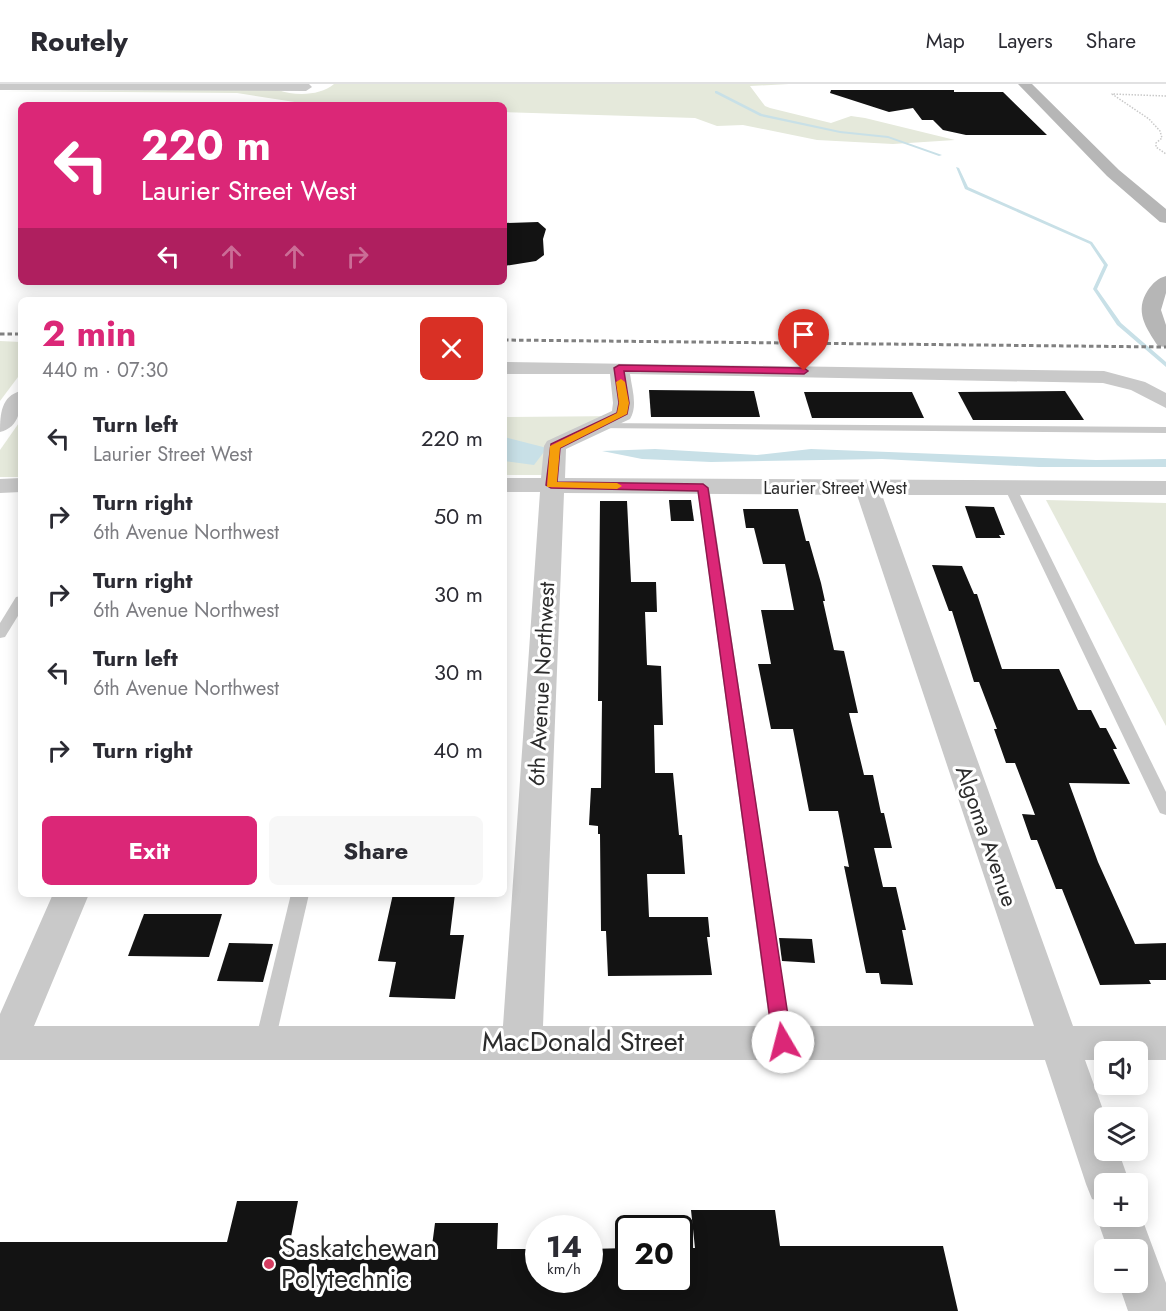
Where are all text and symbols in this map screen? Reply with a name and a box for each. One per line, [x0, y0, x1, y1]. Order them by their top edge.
text: Routely [30, 21, 128, 62]
text: Map [926, 26, 965, 56]
text: Layers [998, 26, 1053, 56]
text: Share [1086, 26, 1136, 56]
text: 220 m [141, 115, 271, 176]
icon: left [42, 126, 120, 204]
text: Laurier Street West [141, 171, 356, 210]
icon: left [152, 240, 185, 273]
icon: ahead [215, 240, 248, 273]
icon: ahead [278, 240, 311, 273]
icon: right [341, 240, 374, 273]
text: 2 min [42, 307, 137, 359]
pin [778, 309, 829, 371]
button: close [420, 317, 483, 380]
icon: arrive [787, 318, 820, 351]
text: 440 m · 07:30 [42, 356, 168, 385]
text: Turn left [93, 408, 178, 440]
icon: left [42, 422, 75, 455]
text: 220 m [421, 422, 483, 454]
text: Laurier Street West [93, 440, 252, 469]
street label: Laurier Street West [763, 475, 907, 501]
text: Turn right [93, 486, 193, 518]
icon: right [42, 500, 75, 533]
text: 50 m [434, 500, 483, 532]
text: 6th Avenue Northwest [93, 518, 279, 547]
text: Turn right [93, 564, 193, 596]
icon: right [42, 578, 75, 611]
text: 30 m [434, 578, 483, 610]
street label: 6th Avenue Northwest [520, 580, 562, 787]
text: 6th Avenue Northwest [93, 596, 279, 625]
text: Turn left [93, 642, 178, 674]
icon: left [42, 656, 75, 689]
text: 30 m [434, 656, 483, 688]
text: 6th Avenue Northwest [93, 674, 279, 703]
icon: right [42, 734, 75, 767]
text: Turn right [93, 734, 193, 766]
text: 40 m [433, 734, 483, 766]
street label: Algoma Avenue [948, 761, 1026, 911]
button: Exit [42, 816, 257, 885]
button: Share [269, 816, 483, 885]
position arrow [751, 1010, 815, 1074]
street label: MacDonald Street [482, 1022, 685, 1061]
map controls [1094, 1041, 1148, 1293]
button: sound [1094, 1041, 1148, 1095]
button: layers [1094, 1107, 1148, 1161]
button: + [1094, 1173, 1148, 1227]
speed limit sign: 20 [615, 1215, 693, 1293]
text: 14 [546, 1225, 582, 1268]
place label: Saskatchewan Polytechnic [281, 1228, 437, 1298]
button: − [1094, 1239, 1148, 1293]
marker: Saskatchewan Polytechnic [262, 1257, 276, 1271]
text: km/h [547, 1258, 581, 1280]

